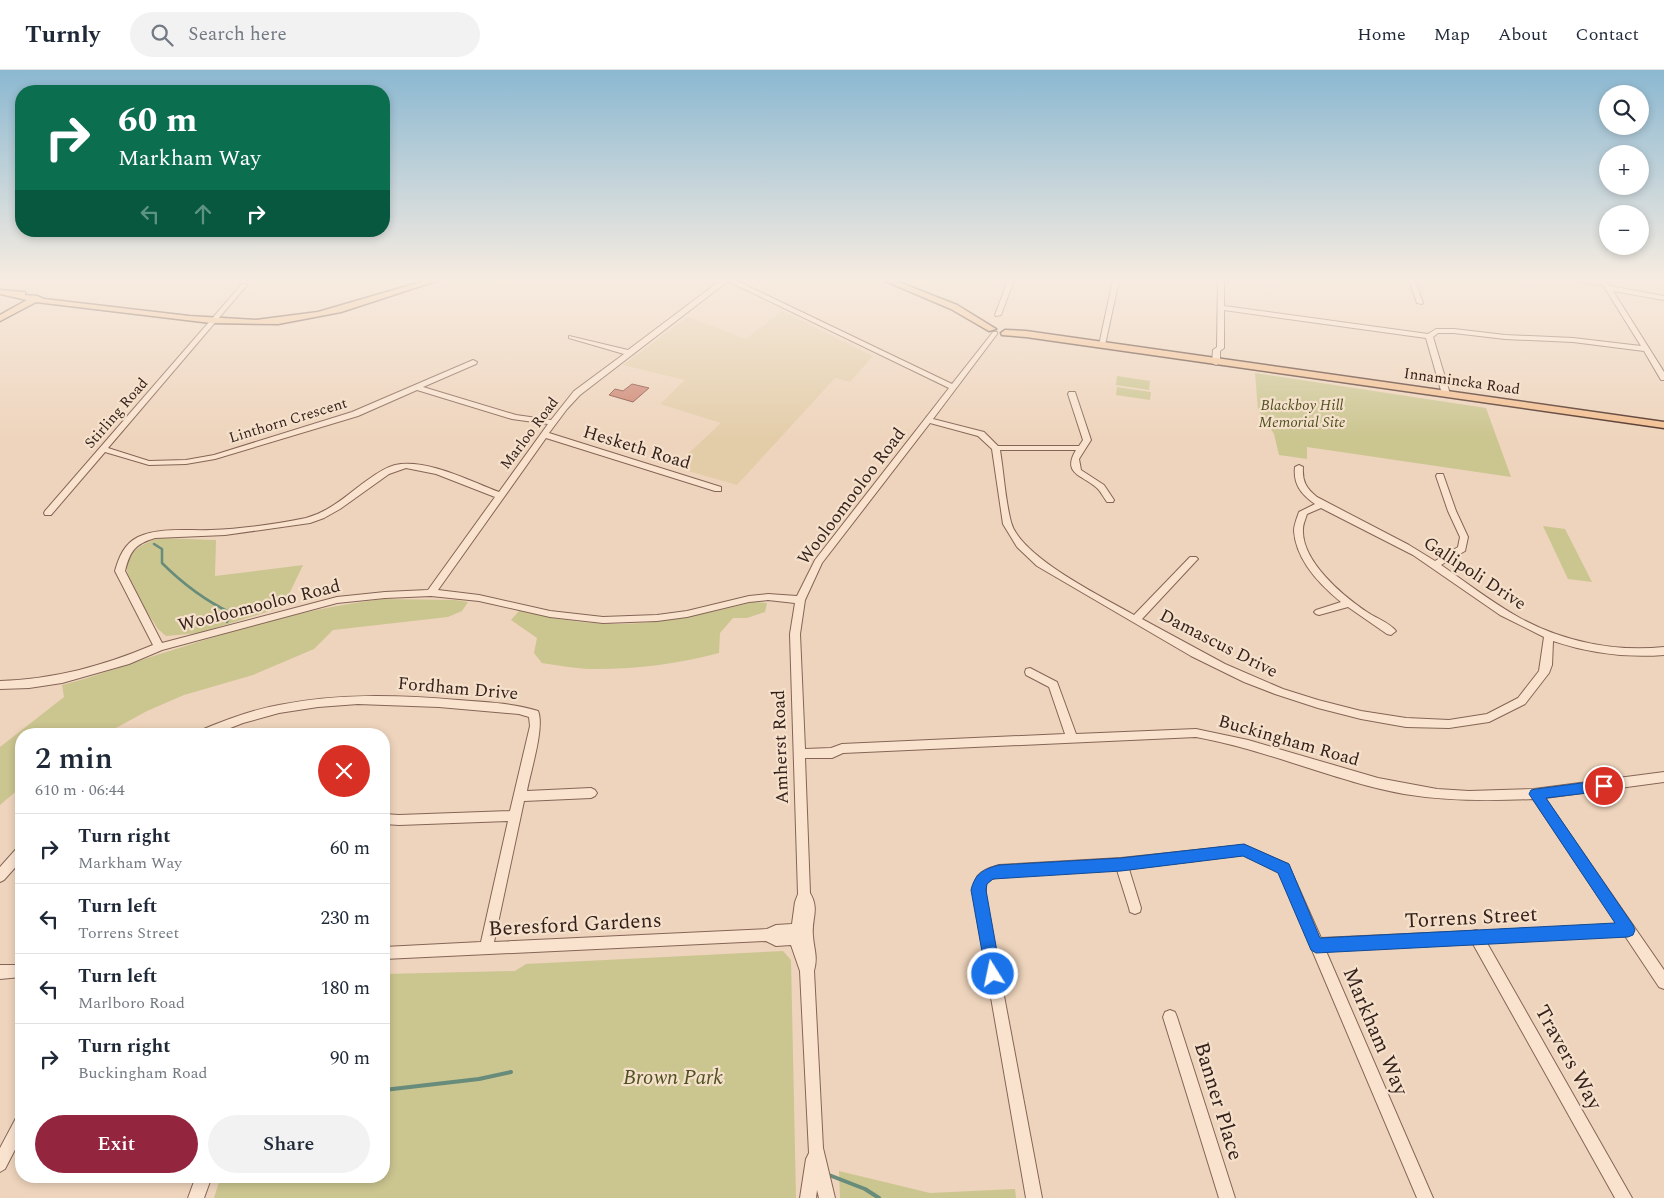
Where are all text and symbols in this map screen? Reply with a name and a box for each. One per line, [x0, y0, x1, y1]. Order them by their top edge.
search box [130, 12, 480, 57]
text: Turnly [25, 17, 100, 53]
text: Search here [188, 20, 287, 49]
icon: search [148, 21, 176, 49]
text: Home [1357, 21, 1406, 48]
text: Map [1434, 21, 1470, 48]
text: About [1498, 21, 1548, 48]
text: Contact [1576, 21, 1639, 48]
map controls [1599, 85, 1649, 255]
button: search [1599, 85, 1649, 135]
text: 60 m [118, 94, 198, 147]
icon: right [35, 105, 100, 170]
text: Markham Way [118, 142, 261, 175]
button: + [1599, 145, 1649, 195]
icon: left [136, 200, 164, 228]
icon: ahead [189, 200, 217, 228]
icon: right [242, 200, 270, 228]
button: − [1599, 205, 1649, 255]
street label: Innamincka Road [1402, 362, 1521, 401]
street label: Stirling Road [79, 373, 154, 454]
street label: Linthorn Crescent [226, 392, 350, 449]
street label: Marloo Road [494, 392, 564, 475]
park label: Blackboy Hill Memorial Site [1259, 394, 1346, 434]
street label: Hesketh Road [580, 418, 694, 477]
street label: Wooloomooloo Road [790, 422, 912, 571]
street label: Gallipoli Drive [1418, 530, 1532, 617]
street label: Wooloomooloo Road [175, 572, 343, 639]
street label: Damascus Drive [1155, 602, 1283, 685]
street label: Fordham Drive [397, 670, 519, 707]
street label: Amherst Road [765, 689, 796, 805]
street label: Buckingham Road [1215, 707, 1363, 774]
text: 2 min [35, 736, 113, 782]
button: close [318, 745, 370, 797]
pin [1583, 765, 1625, 807]
icon: arrive [1590, 772, 1618, 800]
text: 610 m · 06:44 [35, 778, 125, 802]
text: Turn right [78, 822, 171, 851]
text: 60 m [330, 834, 370, 863]
icon: right [35, 835, 63, 863]
text: Markham Way [78, 851, 182, 875]
text: Turn left [78, 892, 157, 921]
street label: Torrens Street [1404, 899, 1538, 937]
text: 230 m [320, 904, 370, 933]
street label: Beresford Gardens [488, 904, 663, 946]
icon: left [35, 905, 63, 933]
text: Torrens Street [78, 921, 179, 945]
position arrow [966, 947, 1018, 999]
text: Turn left [78, 962, 157, 991]
street label: Markham Way [1334, 962, 1417, 1101]
text: 180 m [320, 974, 370, 1003]
icon: left [35, 975, 63, 1003]
text: Marlboro Road [78, 991, 185, 1015]
street label: Travers Way [1526, 999, 1611, 1117]
text: Turn right [78, 1032, 171, 1061]
street label: Banner Place [1185, 1038, 1251, 1164]
text: 90 m [330, 1044, 370, 1073]
icon: right [35, 1045, 63, 1073]
text: Buckingham Road [78, 1061, 207, 1085]
park label: Brown Park [623, 1062, 723, 1094]
button: Exit [35, 1115, 198, 1173]
button: Share [208, 1115, 370, 1173]

